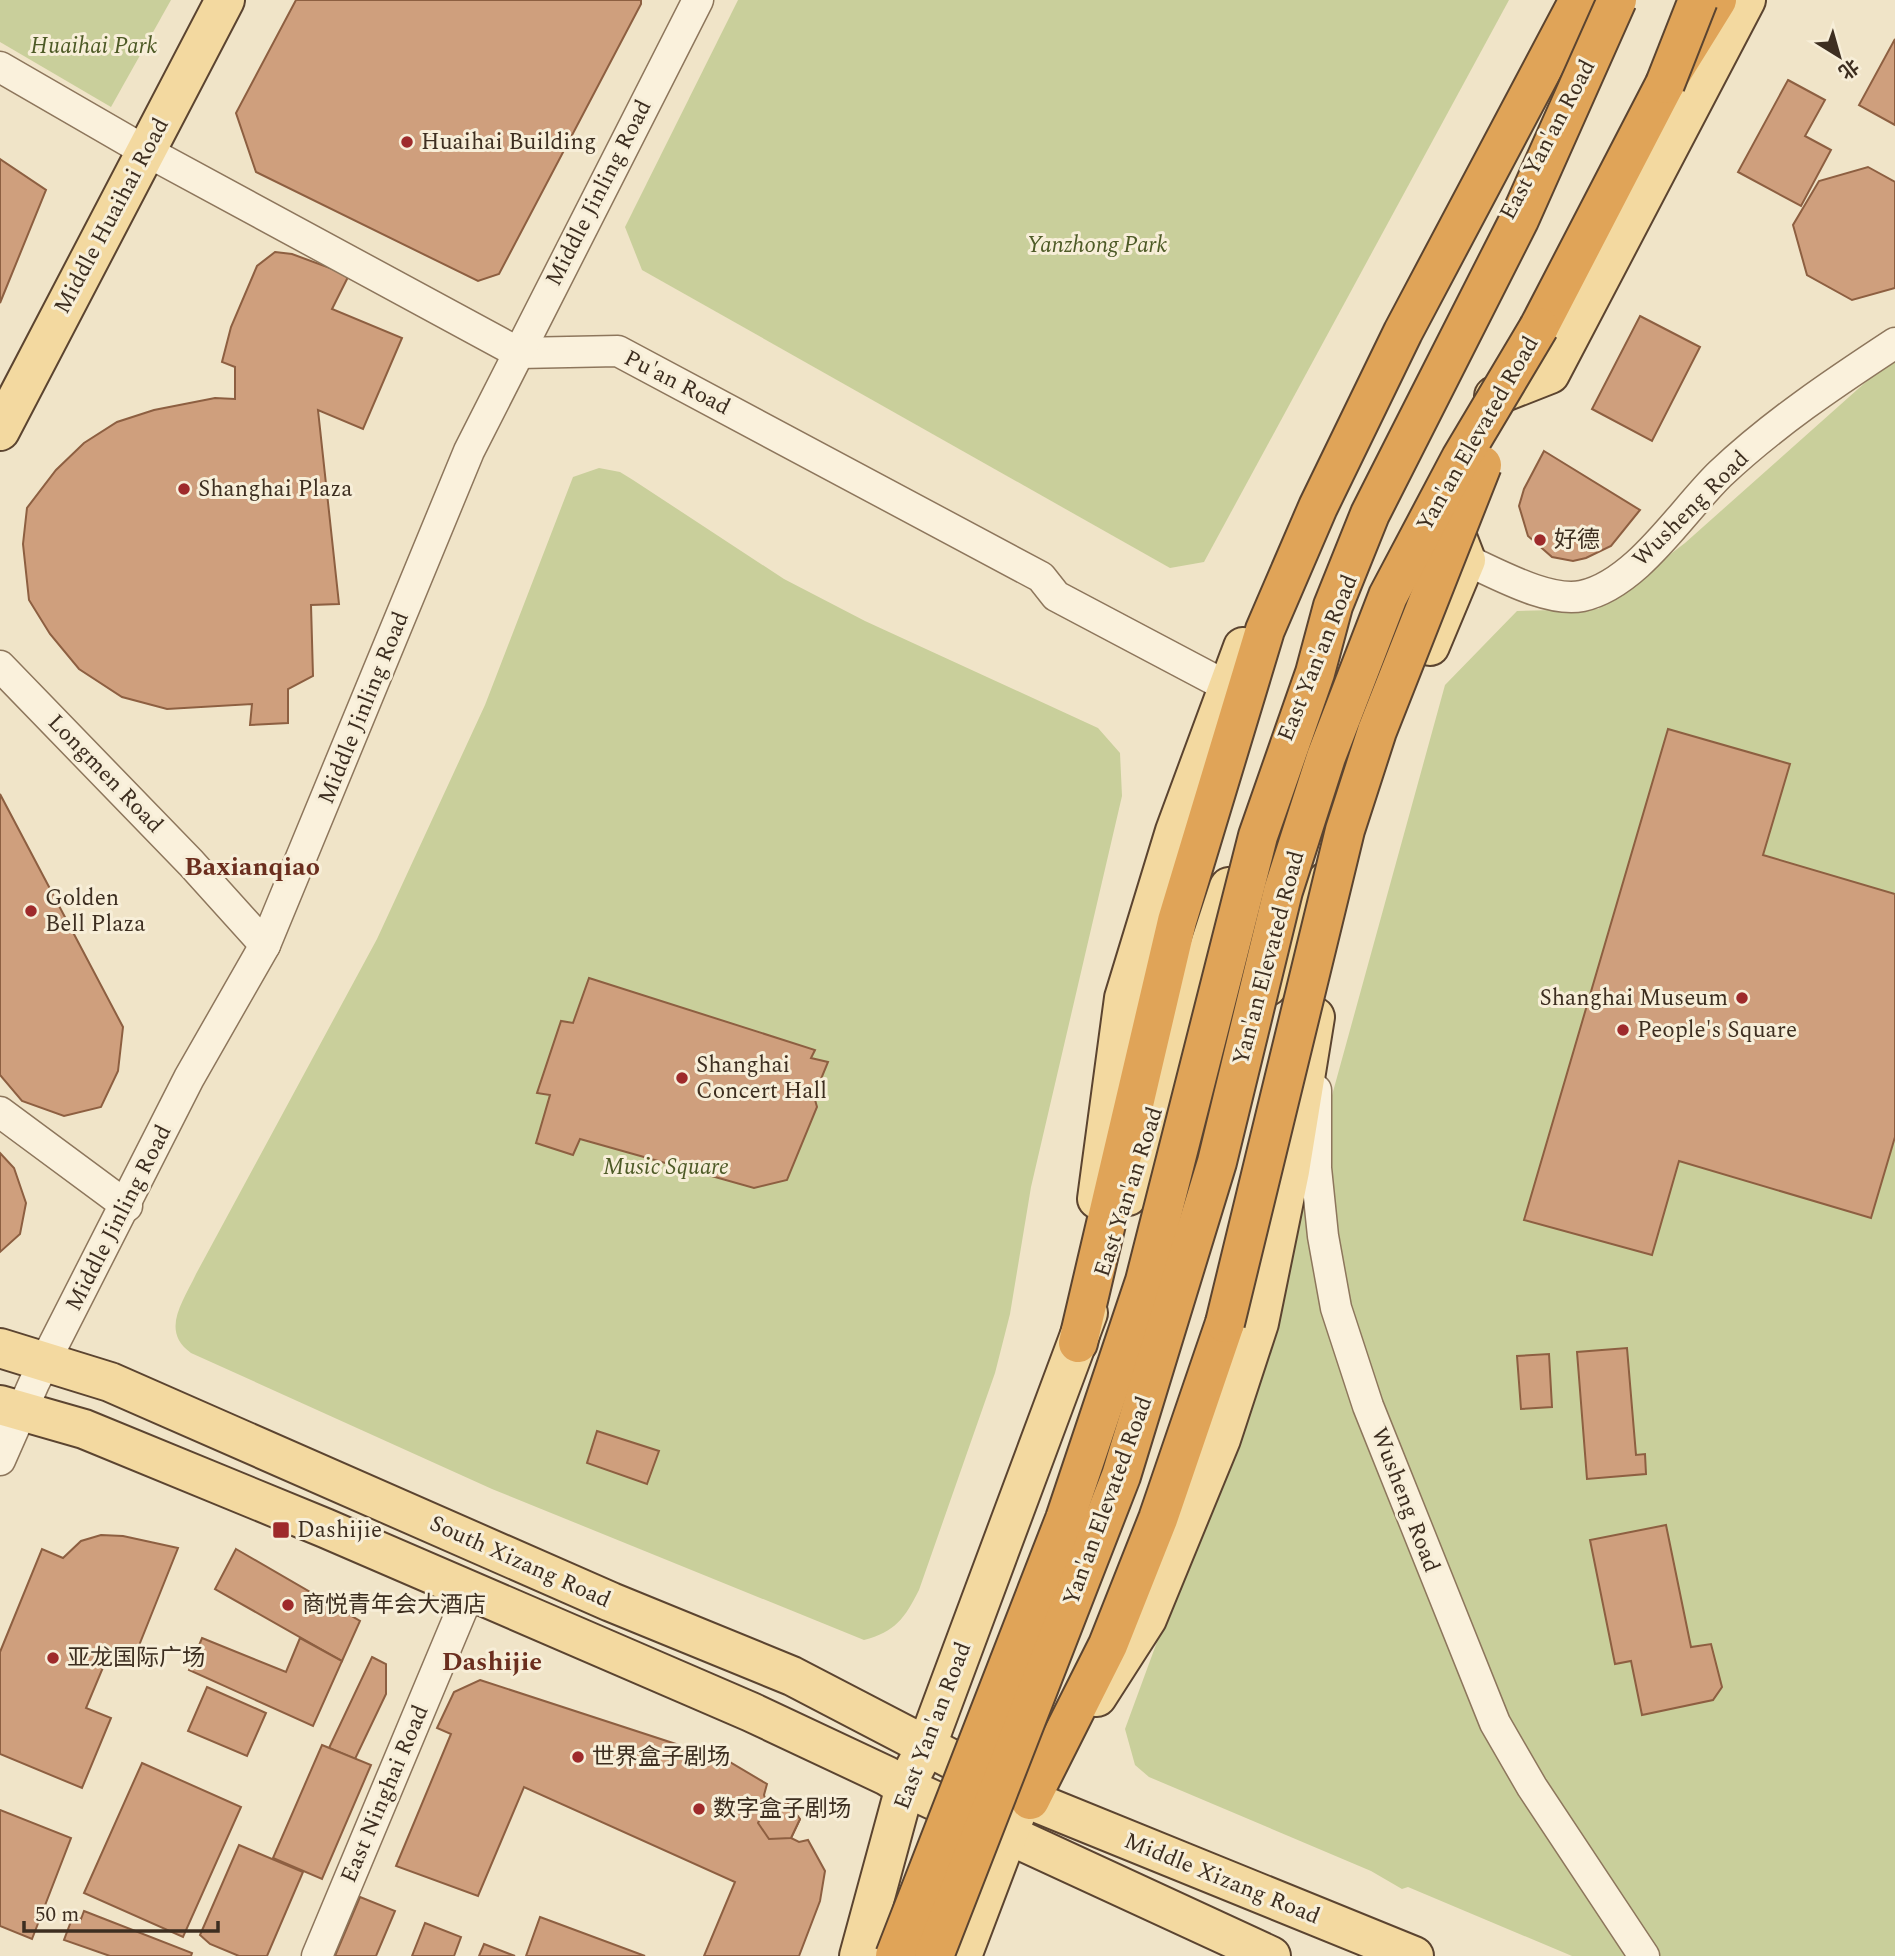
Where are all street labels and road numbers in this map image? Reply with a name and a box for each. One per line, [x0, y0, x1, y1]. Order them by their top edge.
street label: East Yan'an Road [1491, 53, 1605, 227]
street label: Middle Jinling Road [537, 93, 661, 292]
street label: Middle Huaihai Road [45, 111, 179, 320]
street label: Yan'an Elevated Road [1408, 330, 1548, 538]
street label: Pu'an Road [618, 341, 737, 425]
street label: Wusheng Road [1624, 442, 1758, 576]
street label: East Yan'an Road [1269, 569, 1367, 747]
street label: Middle Jinling Road [309, 606, 419, 810]
street label: Longmen Road [39, 706, 171, 842]
street label: Yan'an Elevated Road [1224, 847, 1314, 1069]
street label: East Yan'an Road [1085, 1102, 1173, 1282]
street label: Middle Jinling Road [57, 1118, 181, 1317]
street label: Yan'an Elevated Road [1054, 1391, 1162, 1611]
street label: Wusheng Road [1361, 1422, 1449, 1578]
street label: South Xizang Road [424, 1506, 616, 1618]
street label: East Yan'an Road [885, 1637, 981, 1815]
street label: East Ninghai Road [332, 1699, 438, 1888]
street label: Middle Xizang Road [1119, 1824, 1325, 1934]

